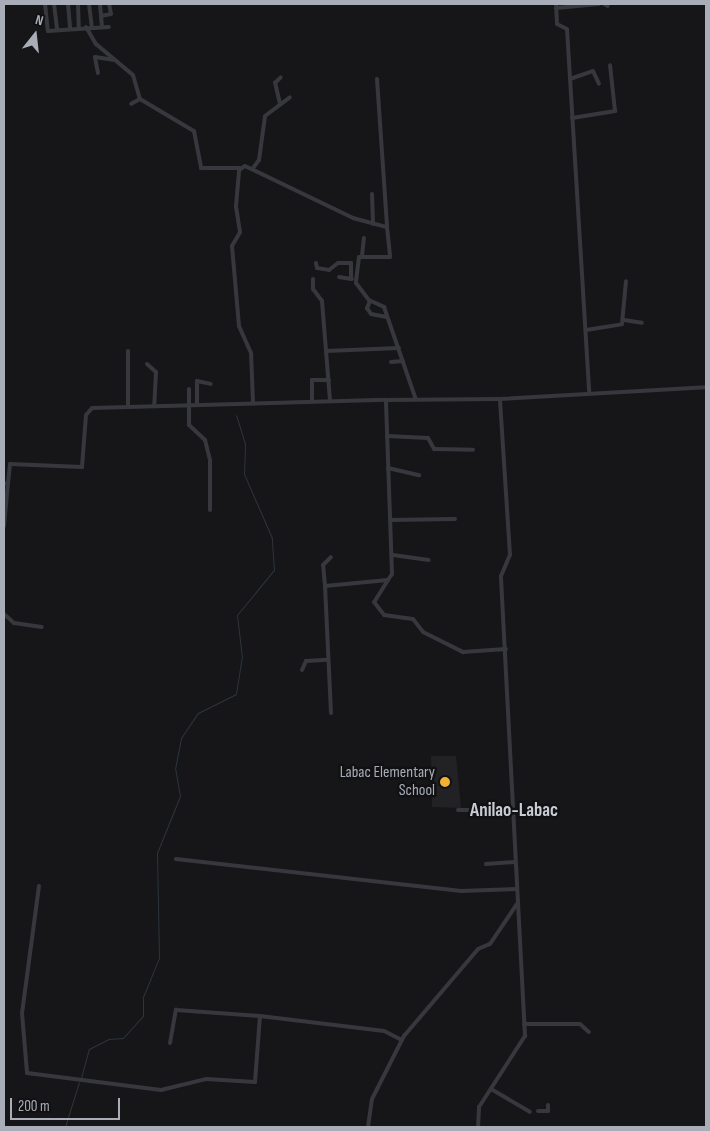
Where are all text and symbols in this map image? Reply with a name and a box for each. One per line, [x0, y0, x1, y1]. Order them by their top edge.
north arrow [10, 10, 60, 60]
text: N [33, 11, 45, 29]
place label: Labac Elementary School [340, 763, 435, 801]
marker: Labac Elementary School [439, 776, 451, 788]
district label: Anilao-Labac [470, 800, 558, 822]
scale bar [12, 1088, 122, 1120]
text: 200 m [18, 1097, 50, 1116]

